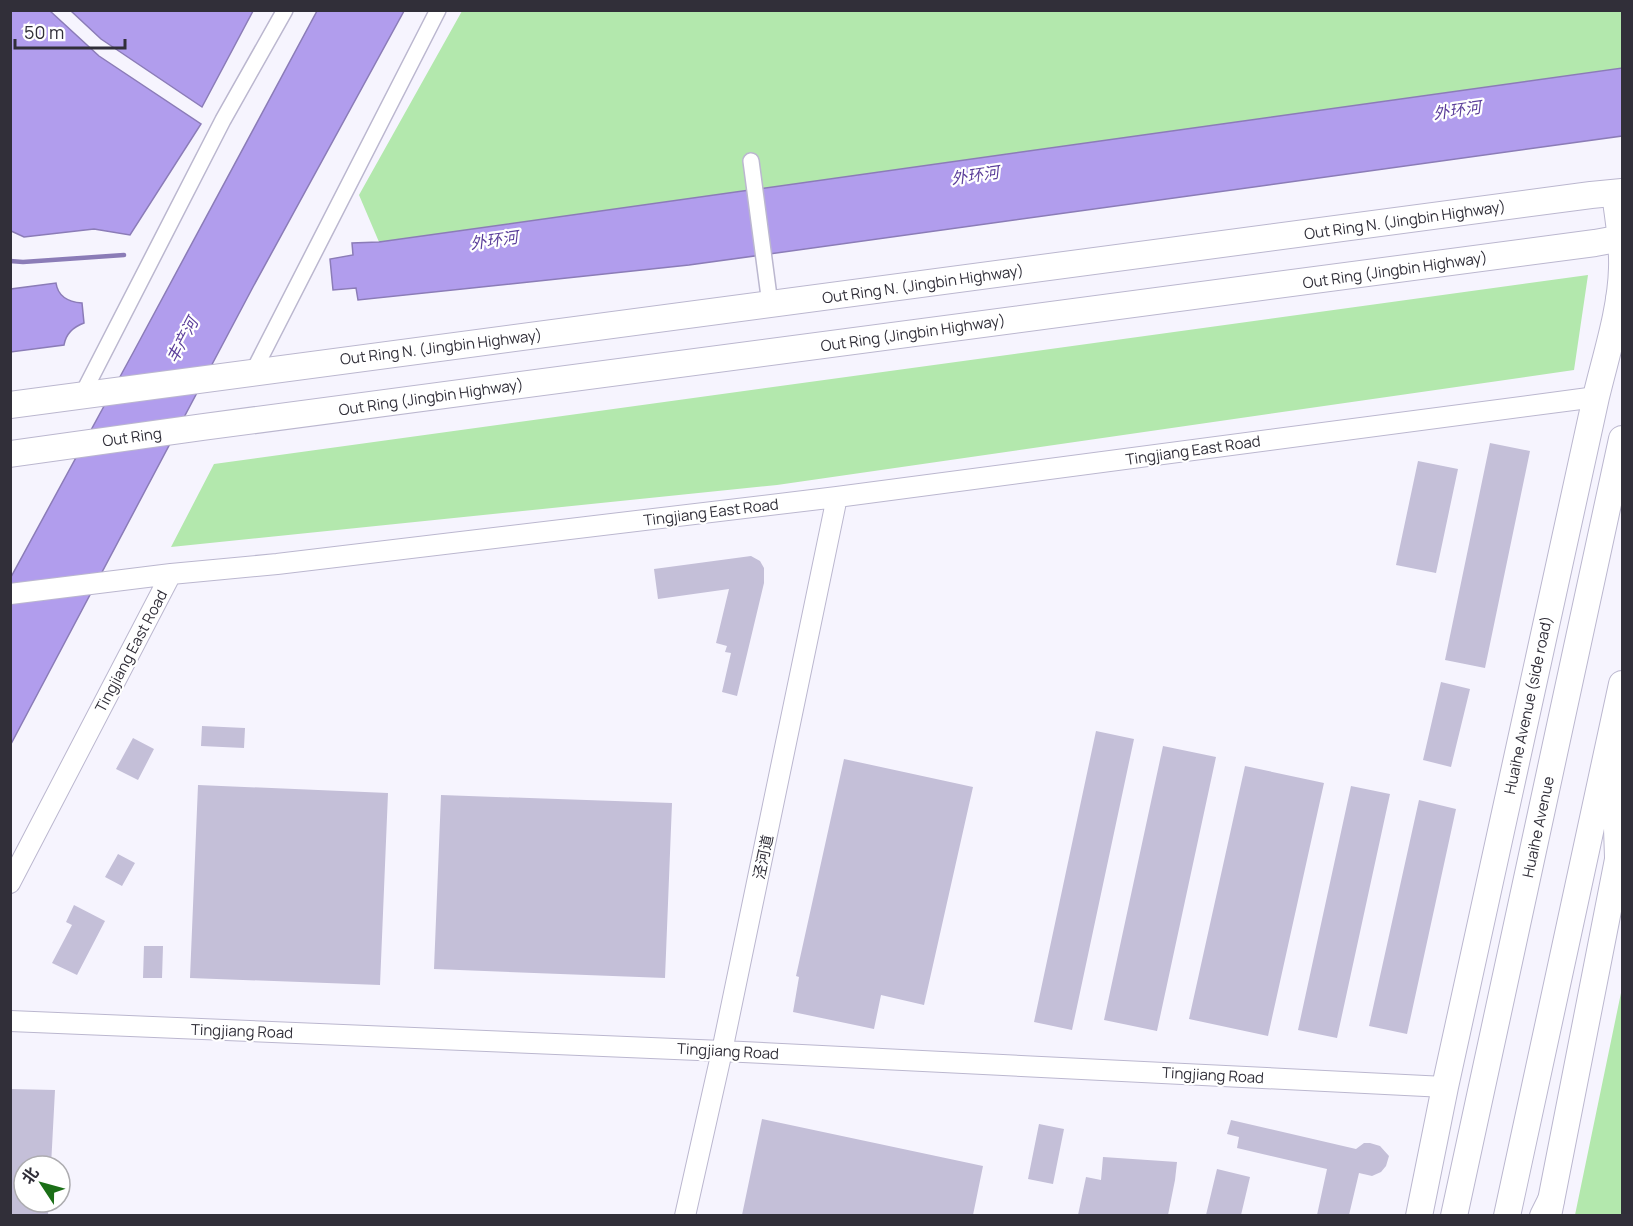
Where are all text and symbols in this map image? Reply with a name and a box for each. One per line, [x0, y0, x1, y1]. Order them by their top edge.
scale bar [15, 12, 124, 50]
text: 50 m [24, 20, 64, 44]
water label: 外环河 [1432, 95, 1485, 124]
water label: 外环河 [950, 160, 1003, 189]
street label: Out Ring N. (Jingbin Highway) [1303, 195, 1507, 245]
water label: 外环河 [469, 225, 522, 254]
street label: Out Ring (Jingbin Highway) [1301, 247, 1489, 293]
street label: Out Ring N. (Jingbin Highway) [821, 259, 1025, 309]
street label: Out Ring (Jingbin Highway) [819, 310, 1007, 356]
water label: 丰产河 [161, 311, 204, 366]
street label: Out Ring N. (Jingbin Highway) [339, 324, 543, 370]
street label: Out Ring (Jingbin Highway) [337, 374, 525, 420]
street label: Out Ring [101, 422, 163, 452]
street label: Tingjiang East Road [1124, 430, 1262, 470]
street label: Tingjiang East Road [642, 493, 780, 531]
street label: Tingjiang East Road [90, 586, 172, 716]
street label: Huaihe Avenue (side road) [1499, 614, 1557, 796]
street label: Huaihe Avenue [1517, 774, 1559, 880]
street label: 泾河道 [748, 833, 778, 881]
street label: Tingjiang Road [191, 1019, 293, 1043]
street label: Tingjiang Road [676, 1038, 780, 1064]
street label: Tingjiang Road [1161, 1062, 1265, 1088]
north arrow [12, 1154, 72, 1214]
text: 北 [16, 1162, 43, 1188]

